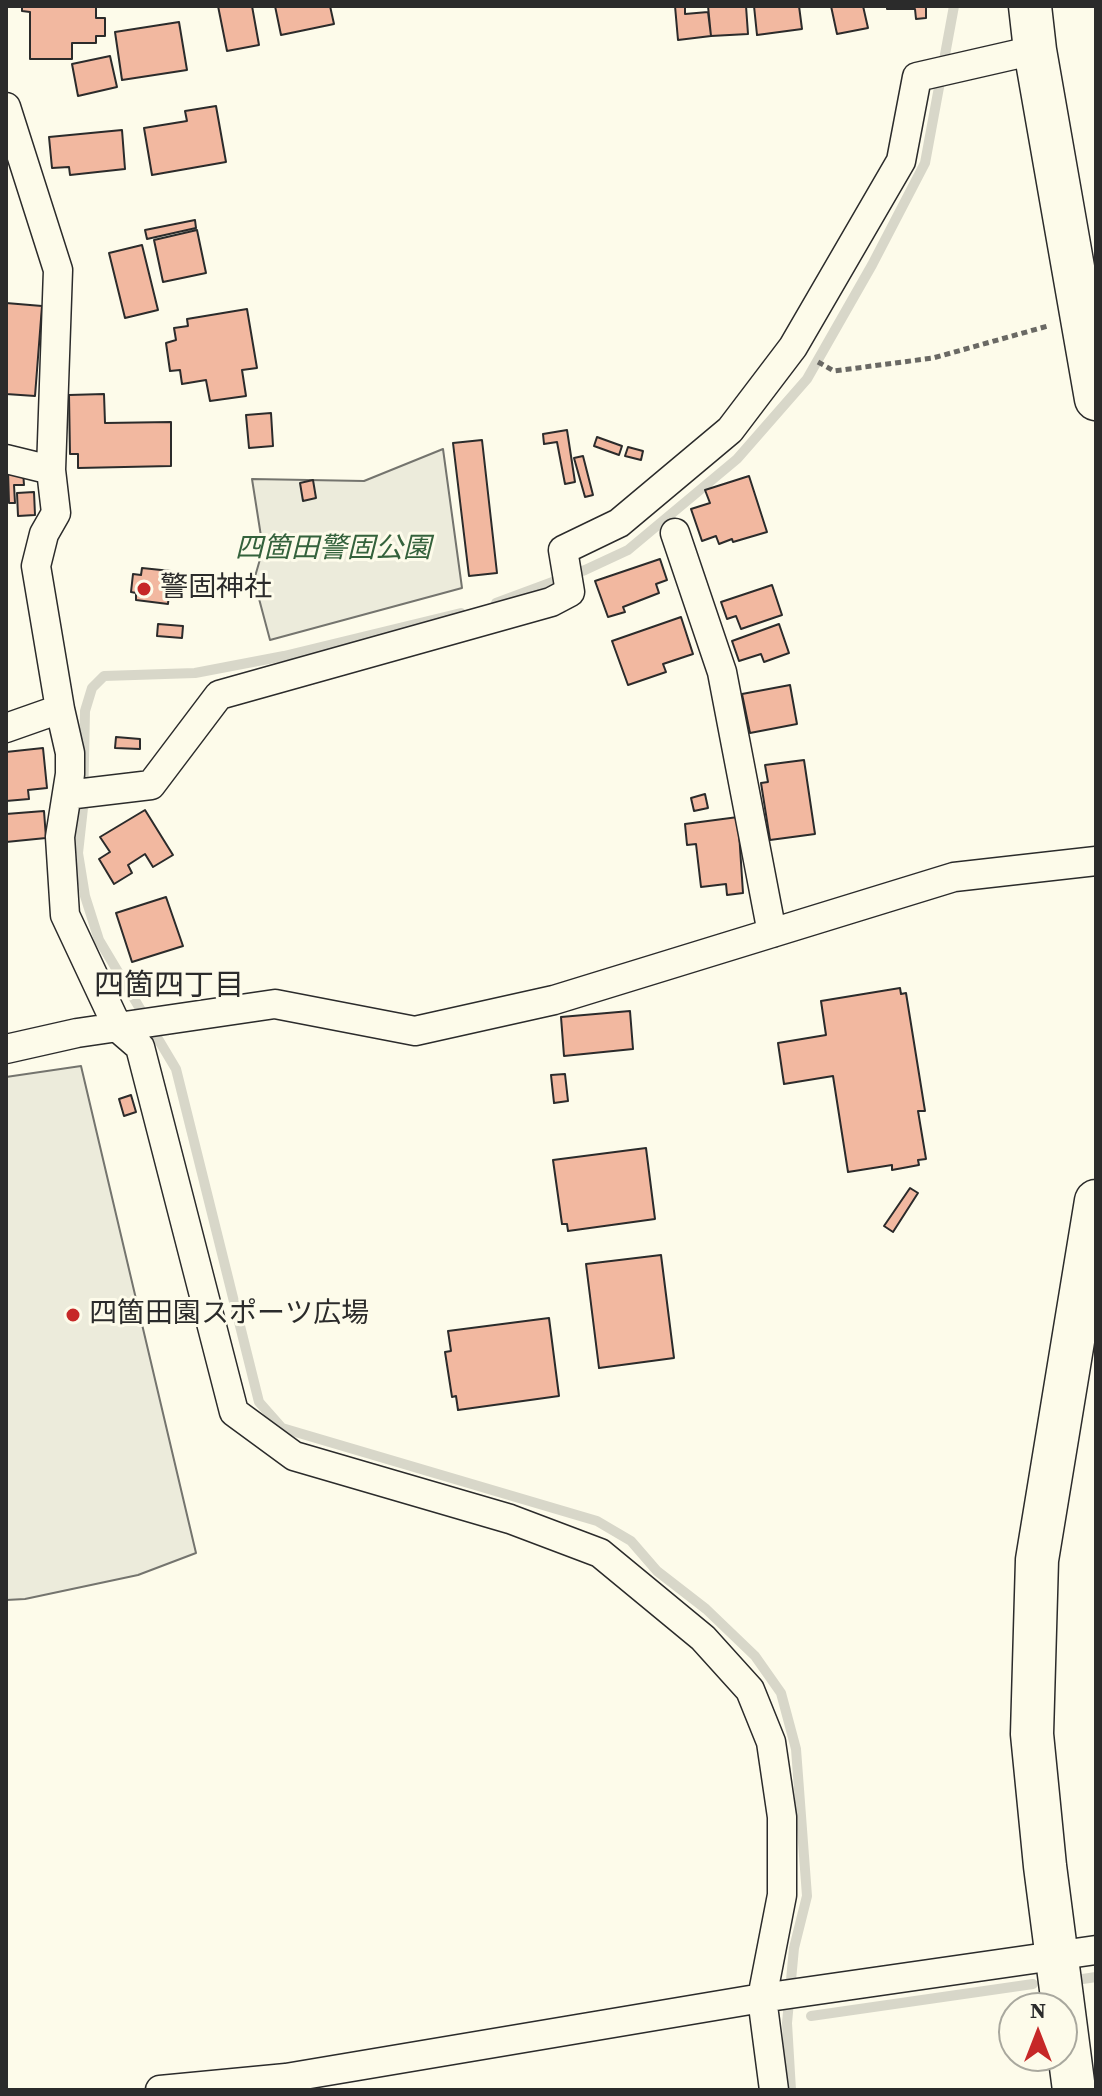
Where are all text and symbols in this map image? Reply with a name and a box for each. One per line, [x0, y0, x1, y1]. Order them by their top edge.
park label: 四箇田警固公園 [235, 533, 431, 567]
place label: 警固神社 [160, 572, 272, 606]
marker: 警固神社 [135, 580, 153, 598]
district label: 四箇四丁目 [94, 969, 244, 1005]
place label: 四箇田園スポーツ広場 [89, 1298, 369, 1332]
marker: 四箇田園スポーツ広場 [64, 1306, 82, 1324]
north arrow [998, 1992, 1078, 2072]
text: N [1030, 1995, 1046, 2025]

